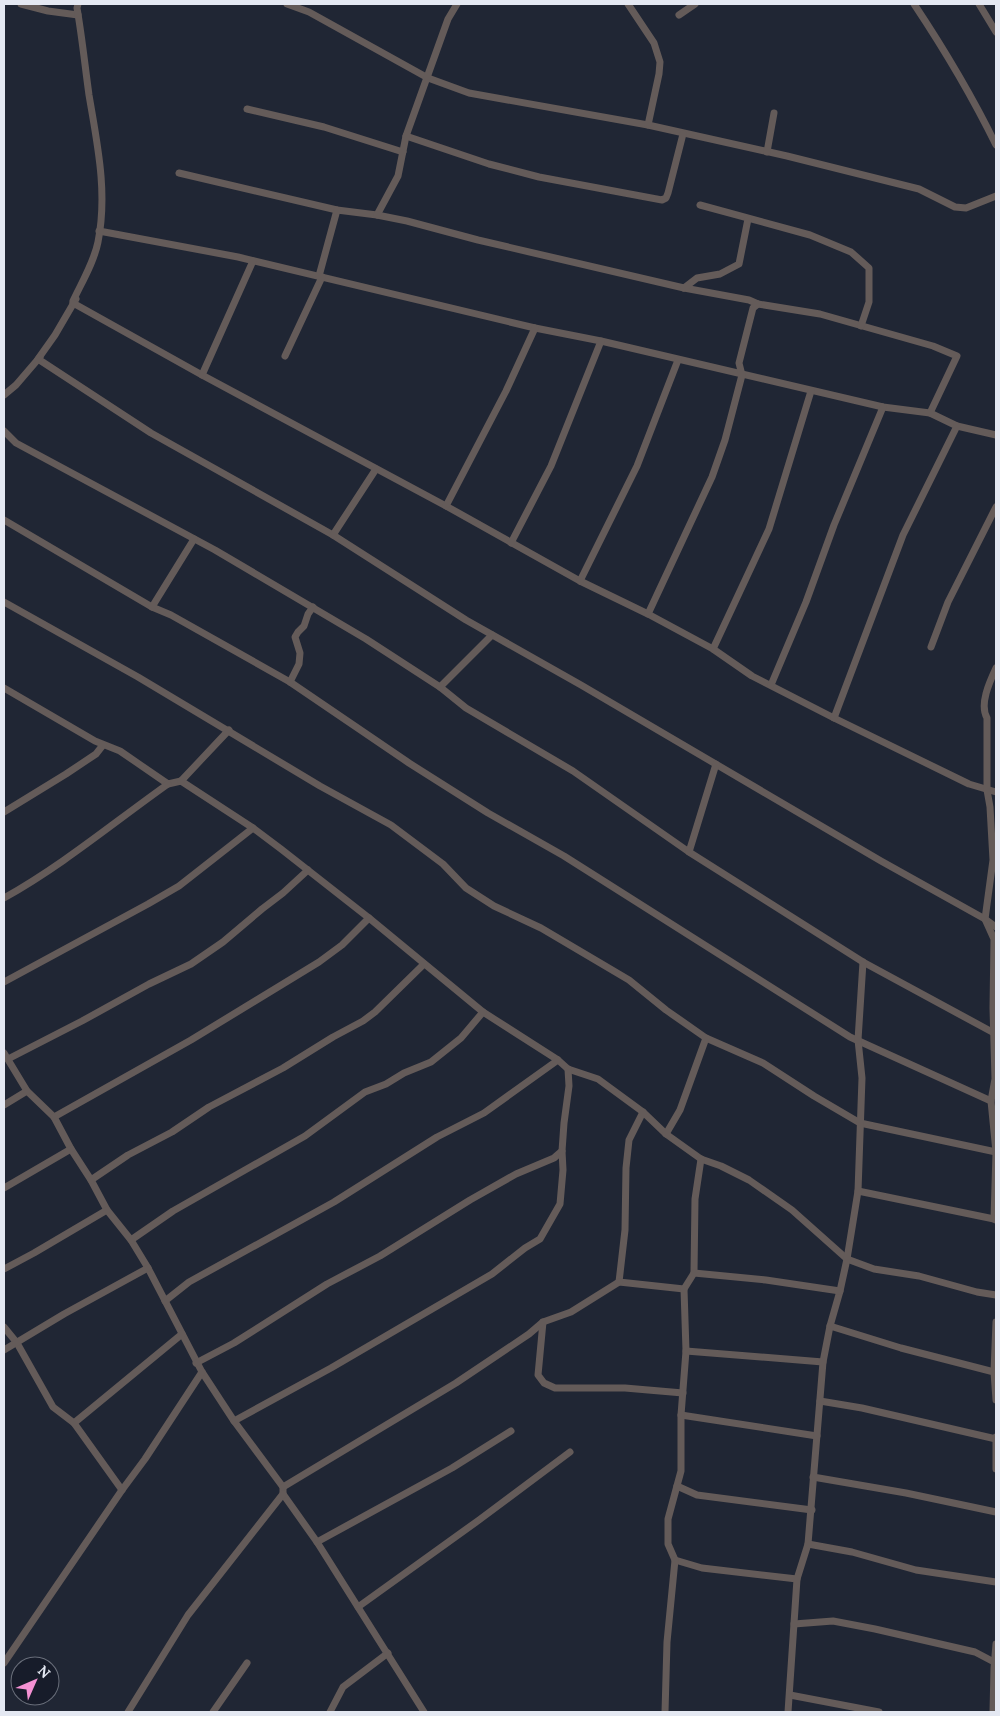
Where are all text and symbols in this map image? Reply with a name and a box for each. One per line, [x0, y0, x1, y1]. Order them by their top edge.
north arrow [10, 1656, 60, 1706]
text: N [34, 1662, 55, 1682]

